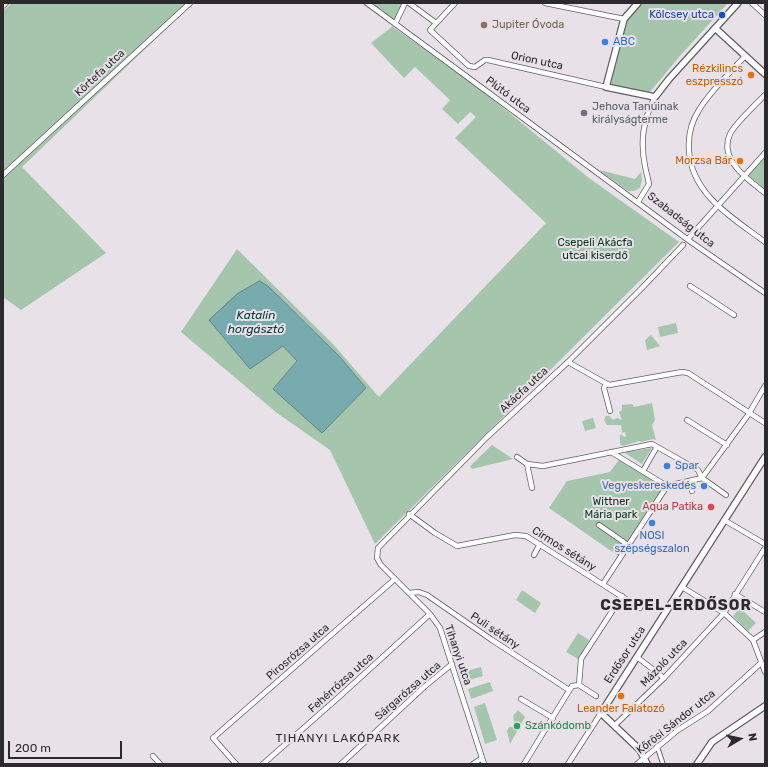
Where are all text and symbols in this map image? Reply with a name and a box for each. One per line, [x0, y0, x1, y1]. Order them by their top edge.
place label: Kölcsey utca [649, 8, 714, 22]
marker: Kölcsey utca [717, 10, 727, 20]
place label: Jupiter Óvoda [492, 18, 564, 32]
marker: Jupiter Óvoda [479, 20, 489, 30]
place label: ABC [613, 35, 635, 49]
marker: ABC [600, 37, 610, 47]
street label: Körtefa utca [72, 47, 128, 99]
street label: Orion utca [510, 49, 564, 73]
place label: Rézkilincs eszpresszó [686, 62, 743, 88]
marker: Rézkilincs eszpresszó [746, 70, 756, 80]
street label: Plútó utca [483, 74, 533, 116]
place label: Jehova Tanúinak királyságterme [592, 100, 678, 126]
marker: Jehova Tanúinak királyságterme [579, 108, 589, 118]
place label: Morzsa Bár [675, 154, 732, 168]
marker: Morzsa Bár [735, 156, 745, 166]
street label: Szabadság utca [645, 190, 717, 250]
park label: Csepeli Akácfa utcai kiserdő [557, 236, 633, 262]
water label: Katalin horgásztó [228, 309, 284, 337]
street label: Akácfa utca [497, 364, 551, 416]
place label: Spar [675, 459, 699, 473]
marker: Spar [662, 461, 672, 471]
place label: Vegyeskereskedés [602, 479, 696, 493]
marker: Vegyeskereskedés [699, 481, 709, 491]
park label: Wittner Mária park [585, 495, 637, 521]
place label: Aqua Patika [642, 500, 703, 514]
marker: Aqua Patika [706, 502, 716, 512]
marker: NOSI szépségszalon [647, 518, 657, 528]
street label: Cirmos sétány [529, 524, 599, 574]
place label: NOSI szépségszalon [614, 529, 690, 555]
district label: CSEPEL-ERDŐSOR [600, 597, 752, 615]
street label: Puli sétány [468, 610, 522, 652]
street label: Pirosrózsa utca [264, 621, 332, 683]
street label: Tihanyi utca [442, 623, 474, 687]
street label: Erdősor utca [602, 624, 648, 686]
street label: Mázoló utca [638, 636, 690, 690]
street label: Fehérrózsa utca [306, 650, 376, 716]
street label: Sárgarózsa utca [372, 659, 444, 723]
street label: Kőrösi Sándor utca [634, 687, 718, 757]
marker: Leander Falatozó [616, 691, 626, 701]
place label: Leander Falatozó [577, 702, 665, 716]
place label: Szánkódomb [525, 719, 591, 733]
north arrow [720, 719, 760, 759]
marker: Szánkódomb [512, 721, 522, 731]
district label: TIHANYI LAKÓPARK [275, 732, 401, 746]
text: N [745, 732, 759, 742]
scale bar [10, 733, 124, 759]
text: 200 m [15, 741, 51, 755]

